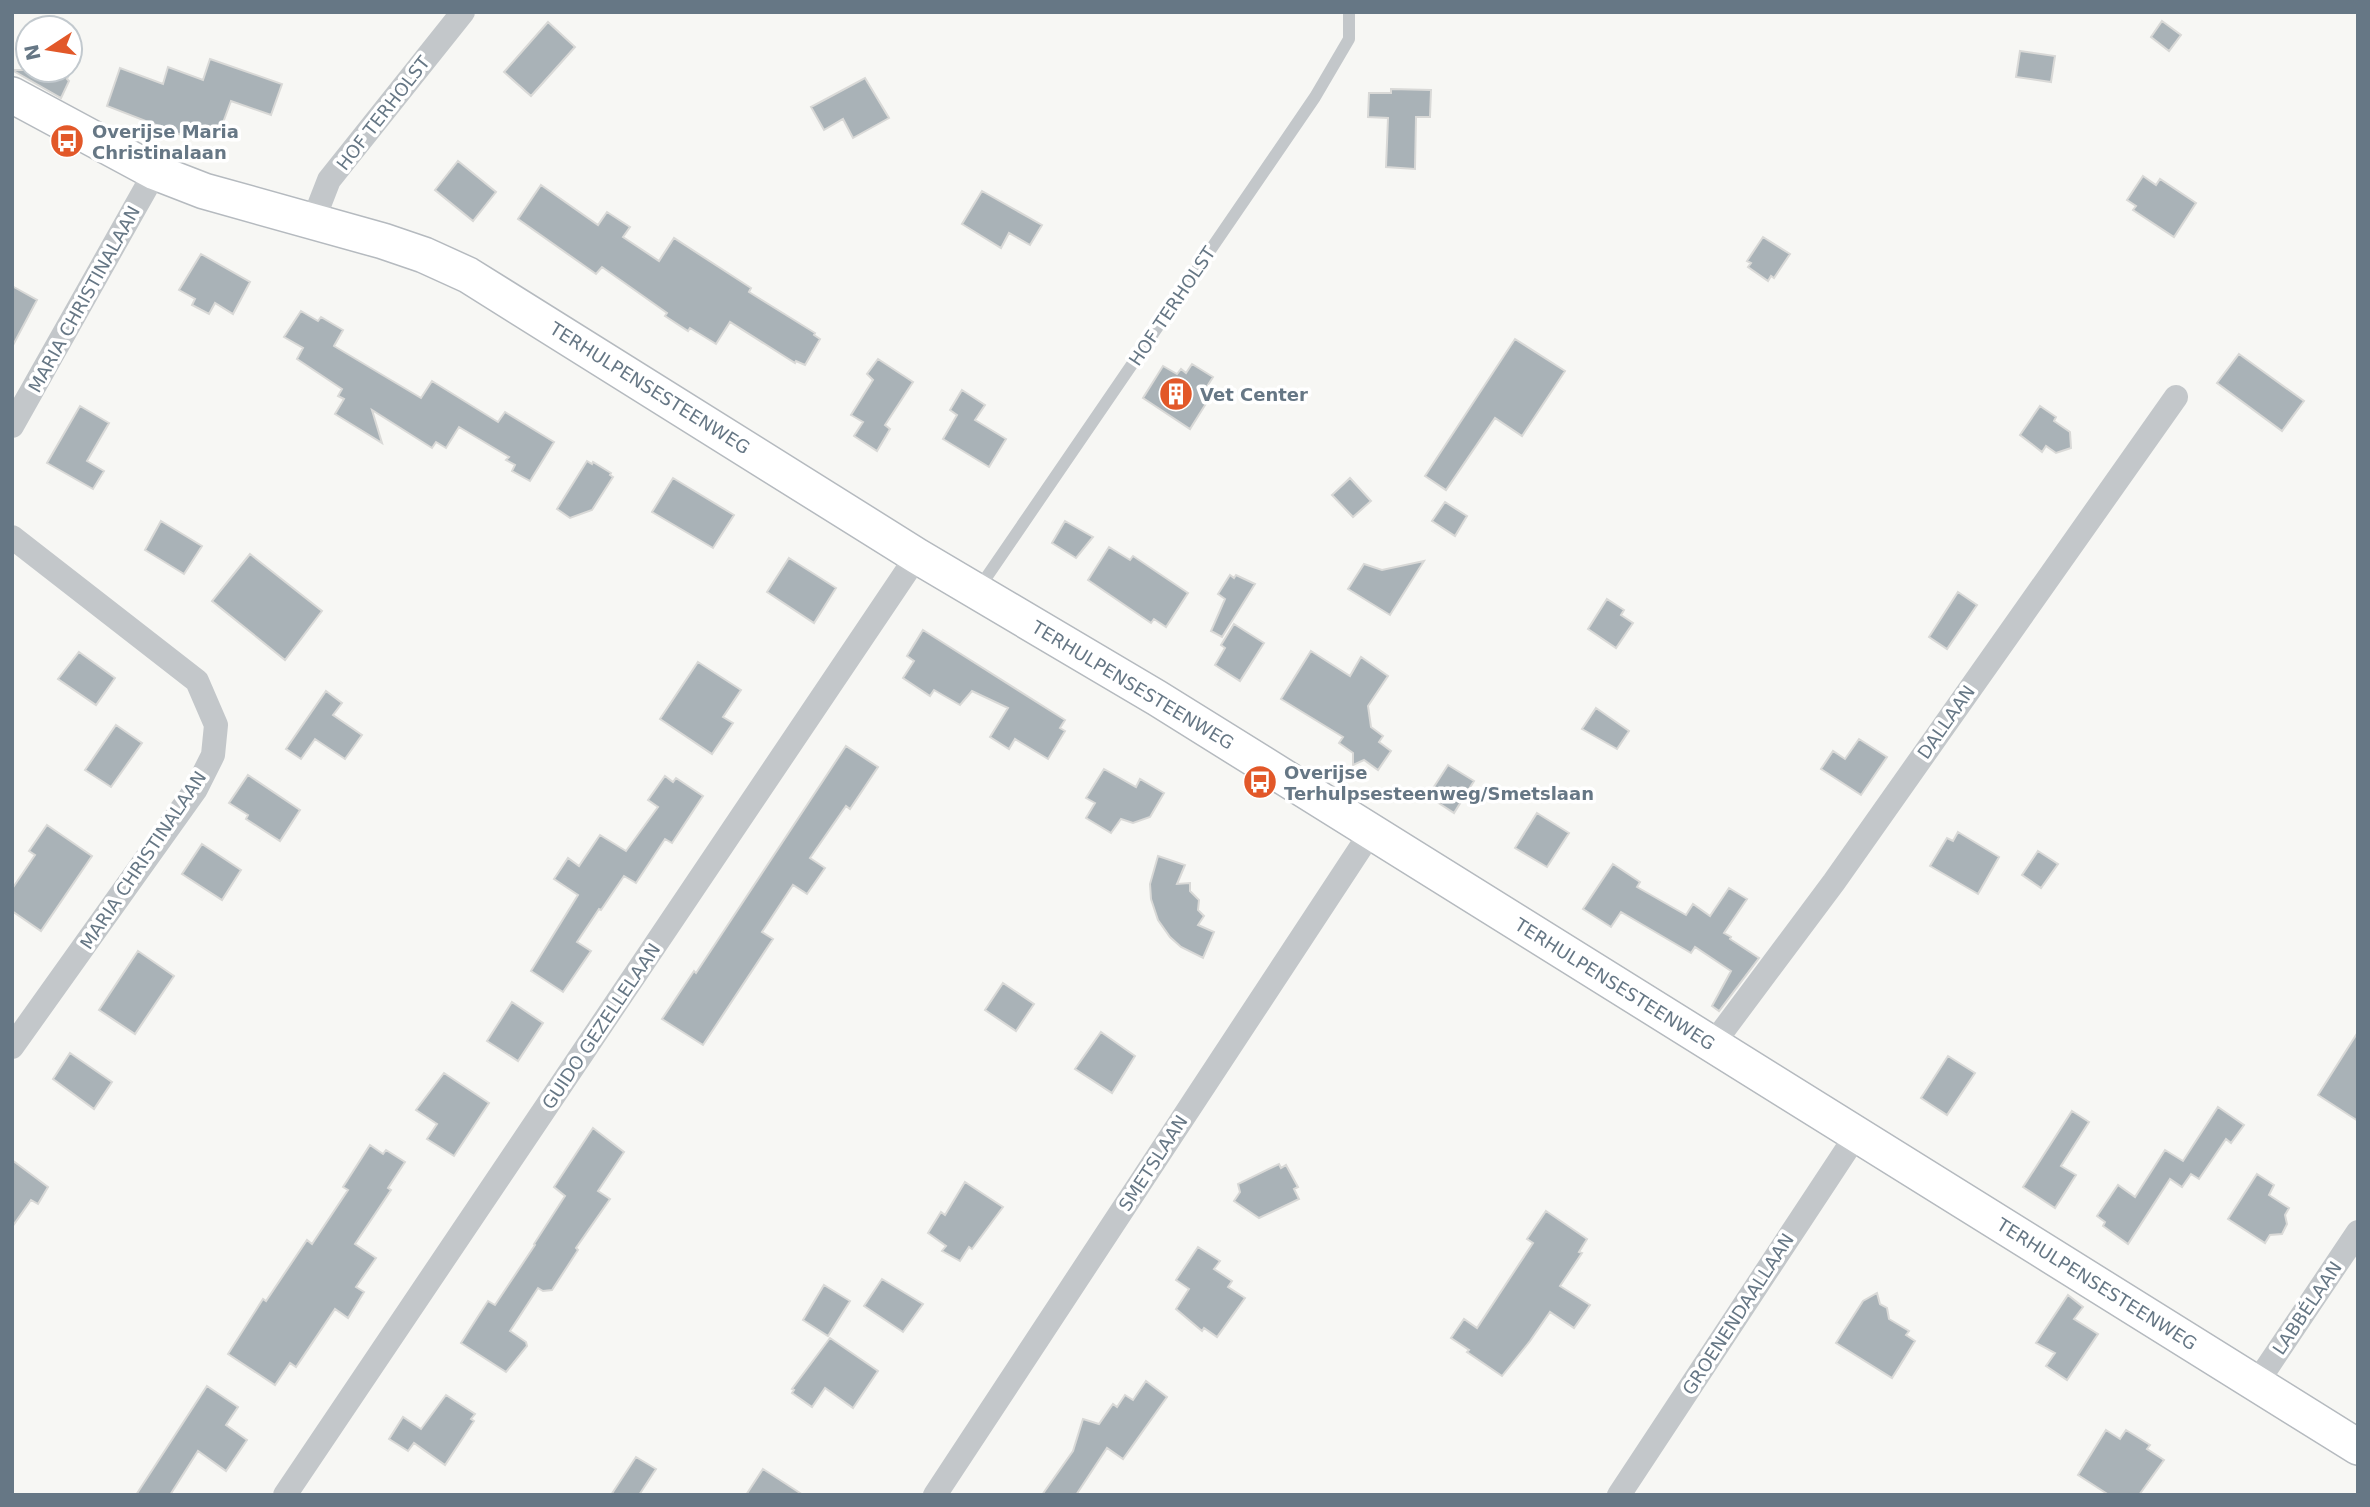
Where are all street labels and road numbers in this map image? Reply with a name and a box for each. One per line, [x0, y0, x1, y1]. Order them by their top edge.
street label: HOF TERHOLST [332, 51, 435, 174]
street label: MARIA CHRISTINALAAN [24, 202, 144, 396]
street label: HOF TERHOLST [1124, 242, 1220, 369]
street label: TERHULPENSESTEENWEG [545, 317, 754, 458]
street label: TERHULPENSESTEENWEG [1027, 616, 1238, 754]
street label: DALLAAN [1913, 681, 1979, 763]
street label: MARIA CHRISTINALAAN [76, 767, 210, 953]
street label: TERHULPENSESTEENWEG [1510, 913, 1719, 1054]
street label: GUIDO GEZELLELAAN [538, 939, 664, 1113]
street label: SMETSLAAN [1114, 1111, 1192, 1215]
street label: TERHULPENSESTEENWEG [1992, 1213, 2201, 1354]
street label: GROENENDAALLAAN [1678, 1229, 1798, 1399]
street label: LABBÉLAAN [2268, 1257, 2346, 1359]

